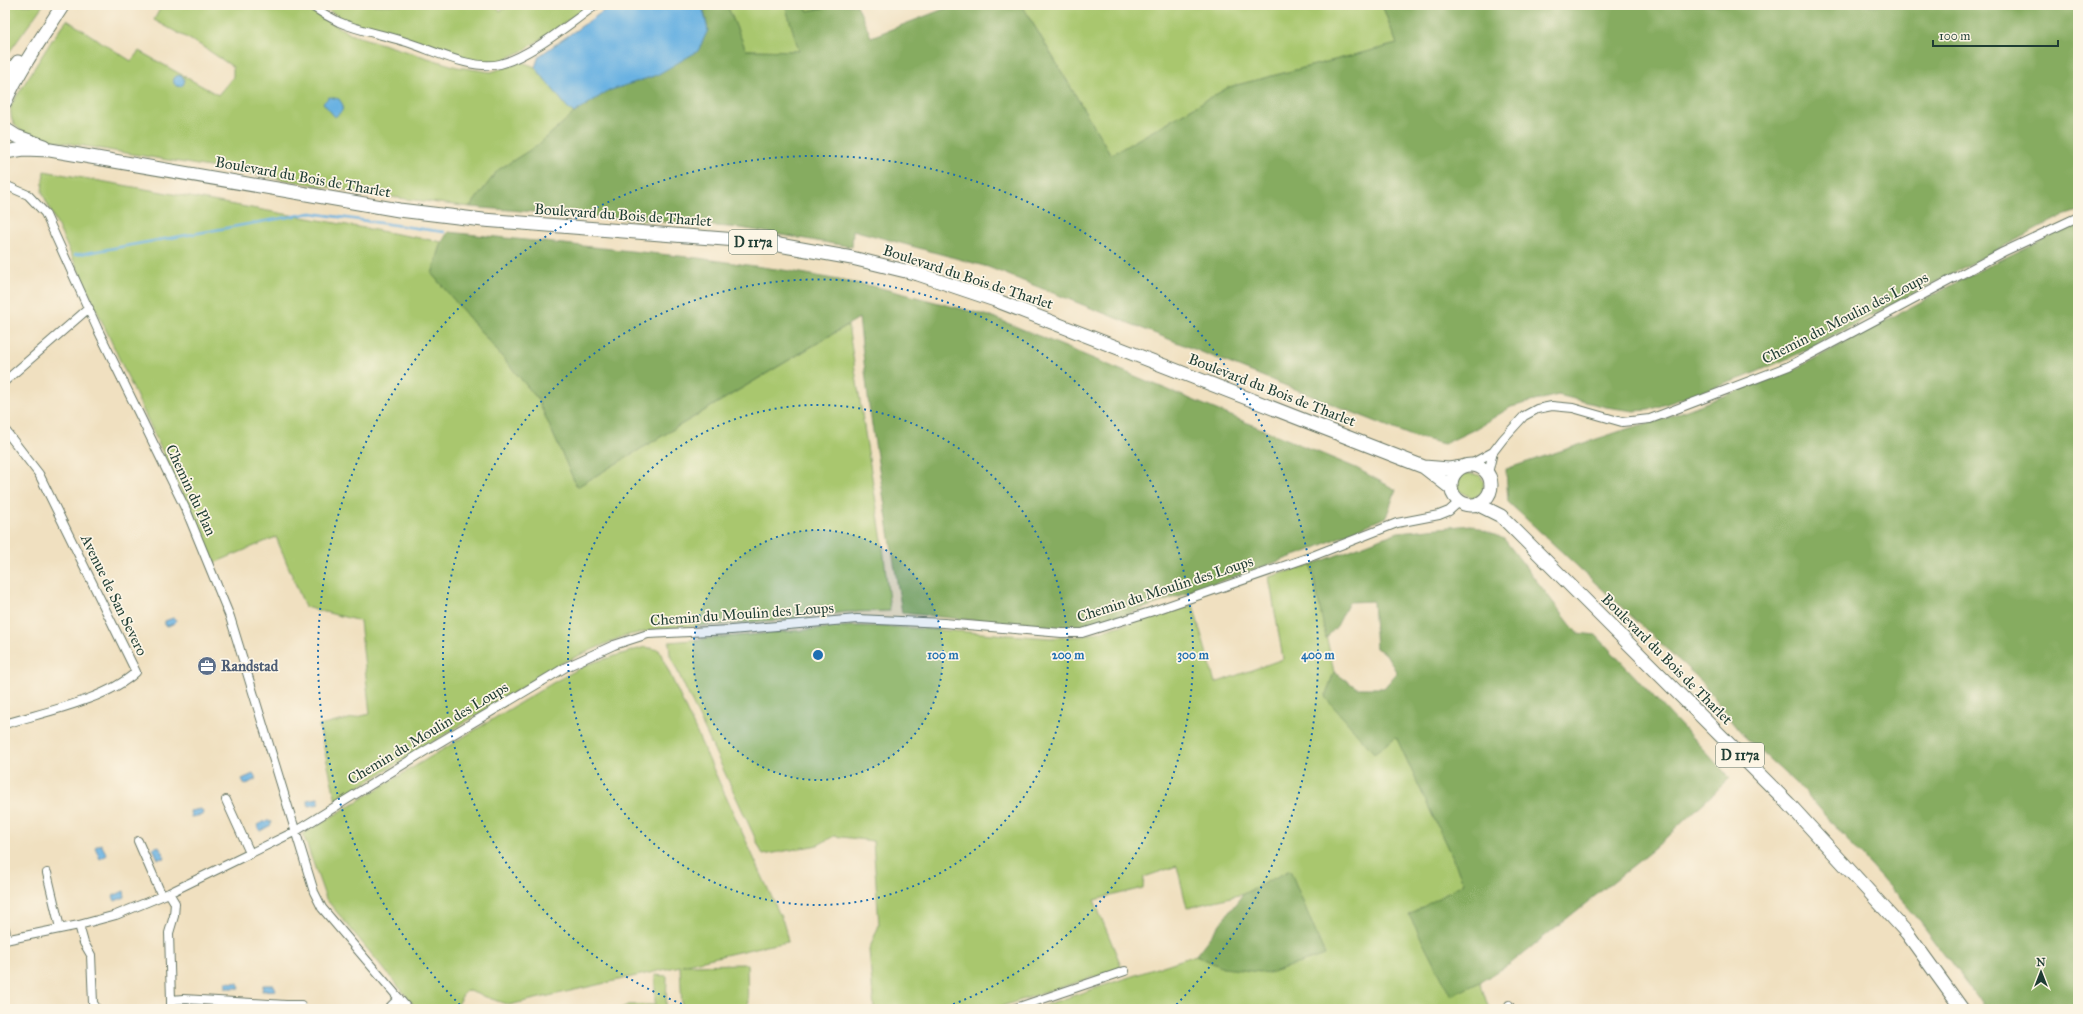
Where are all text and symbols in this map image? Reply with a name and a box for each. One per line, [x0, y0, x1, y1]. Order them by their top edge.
scale bar [1933, 22, 2058, 48]
text: 100 m [1939, 29, 1970, 43]
street label: Boulevard du Bois de Tharlet [214, 153, 393, 201]
street label: Boulevard du Bois de Tharlet [534, 200, 713, 230]
road number: D 117a [729, 230, 777, 254]
street label: Boulevard du Bois de Tharlet [881, 241, 1056, 313]
street label: Chemin du Moulin des Loups [1759, 268, 1931, 368]
street label: Boulevard du Bois de Tharlet [1186, 350, 1359, 431]
street label: Chemin du Plan [162, 441, 220, 539]
street label: Avenue de San Severo [76, 530, 151, 659]
street label: Chemin du Moulin des Loups [1075, 552, 1255, 626]
street label: Boulevard du Bois de Tharlet [1598, 590, 1737, 729]
street label: Chemin du Moulin des Loups [649, 599, 835, 629]
centre of rings [811, 648, 825, 662]
text: 100 m [927, 648, 960, 662]
text: 200 m [1052, 648, 1085, 662]
text: 300 m [1177, 648, 1210, 663]
text: 400 m [1301, 648, 1336, 663]
office icon: Randstad [196, 655, 218, 677]
place label: Randstad [221, 657, 279, 675]
street label: Chemin du Moulin des Loups [344, 678, 512, 788]
road number: D 117a [1716, 743, 1764, 767]
north arrow [2021, 952, 2061, 992]
text: N [2036, 956, 2046, 969]

